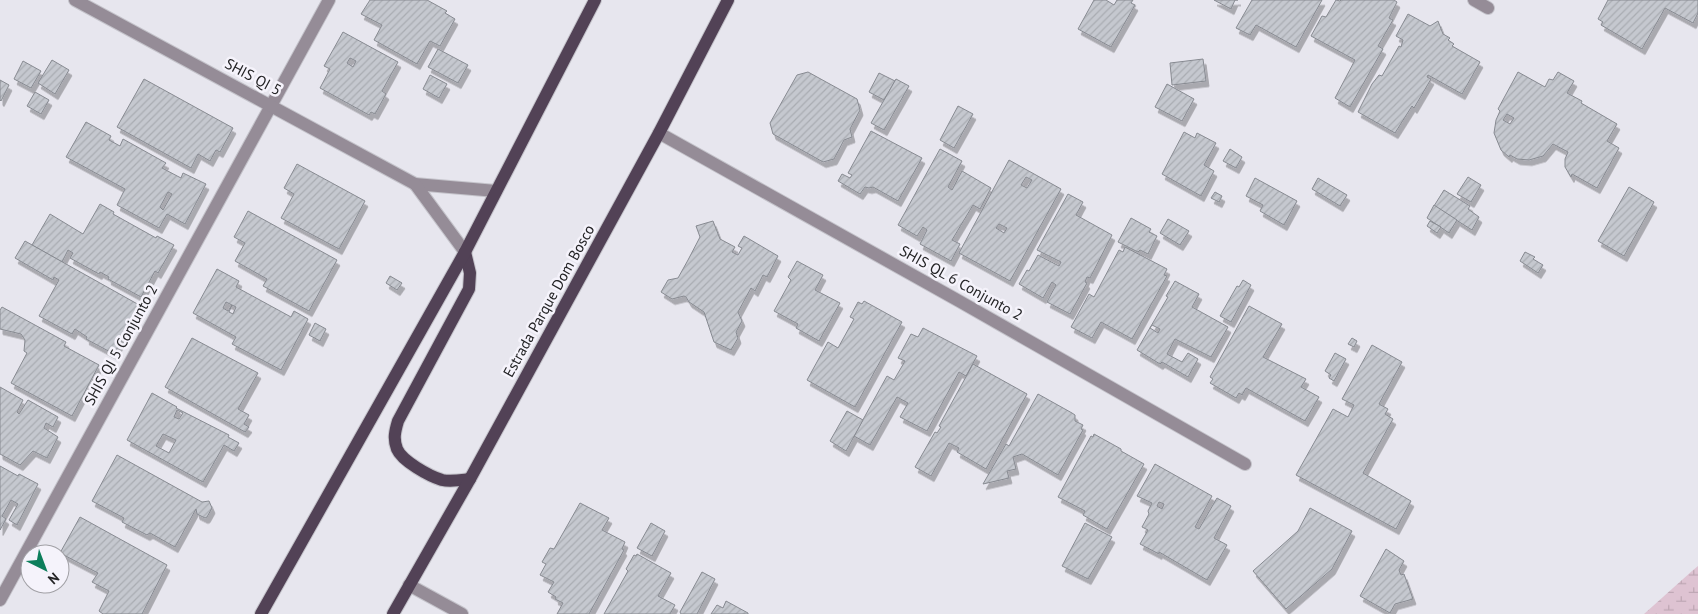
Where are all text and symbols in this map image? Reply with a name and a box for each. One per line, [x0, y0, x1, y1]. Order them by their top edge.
street label: SHIS QI 5 [222, 54, 285, 99]
street label: Estrada Parque Dom Bosco [499, 221, 598, 380]
street label: SHIS QL 6 Conjunto 2 [896, 241, 1026, 324]
street label: SHIS QI 5 Conjunto 2 [80, 281, 162, 408]
north arrow [20, 544, 70, 594]
text: N [44, 569, 63, 588]

